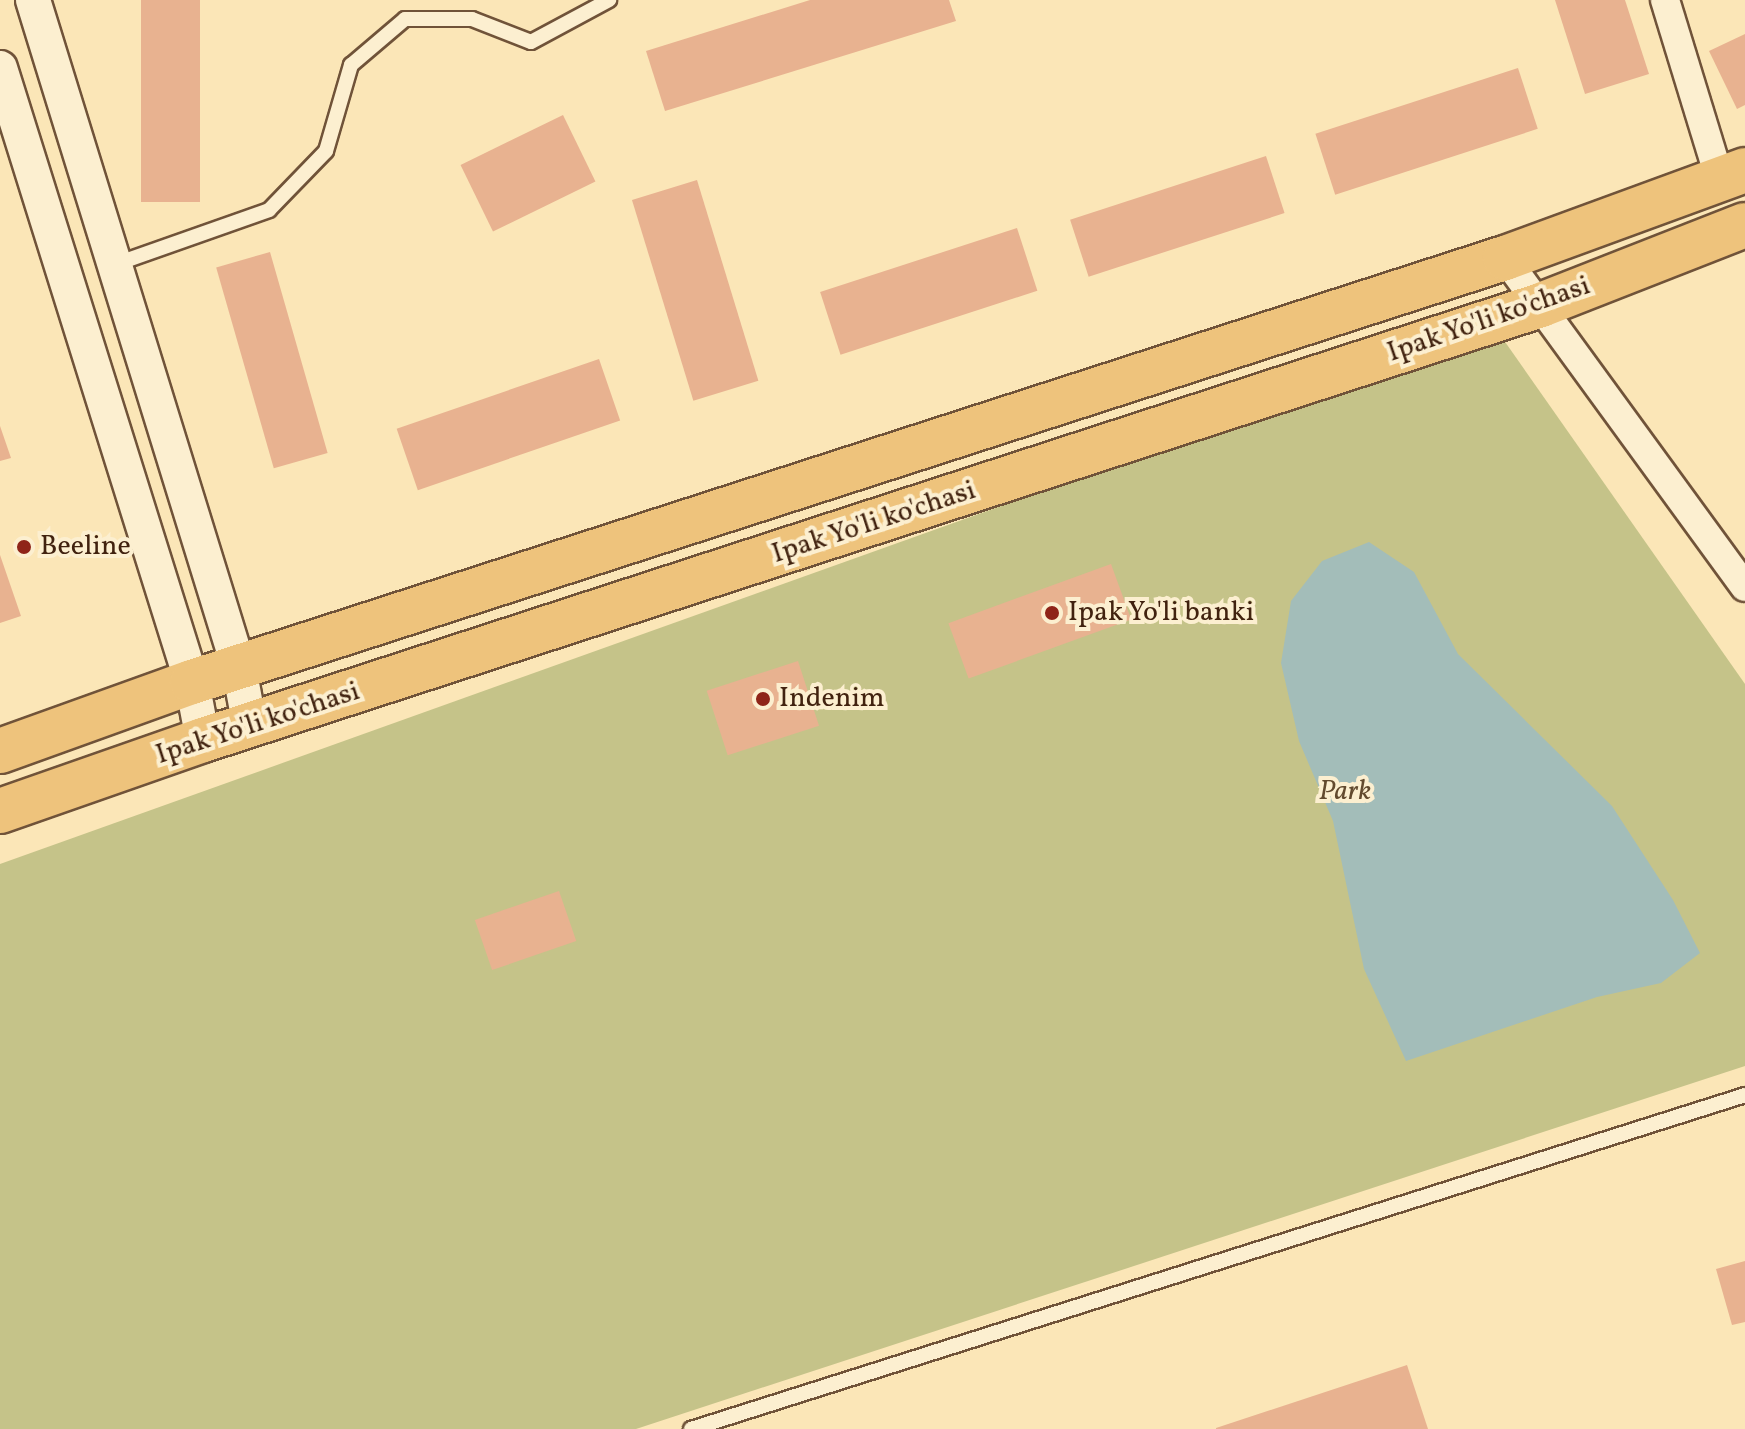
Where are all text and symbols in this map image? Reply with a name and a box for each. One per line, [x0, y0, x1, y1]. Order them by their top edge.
street label: Ipak Yo'li ko'chasi [1383, 269, 1595, 371]
street label: Ipak Yo'li ko'chasi [768, 474, 980, 572]
place label: Beeline [40, 530, 131, 564]
marker: Beeline [15, 538, 33, 556]
place label: Ipak Yo'li banki [1068, 596, 1255, 630]
marker: Ipak Yo'li banki [1043, 604, 1061, 622]
street label: Ipak Yo'li ko'chasi [152, 675, 364, 773]
place label: Indenim [779, 682, 885, 716]
marker: Indenim [754, 690, 772, 708]
park label: Park [1319, 775, 1371, 809]

